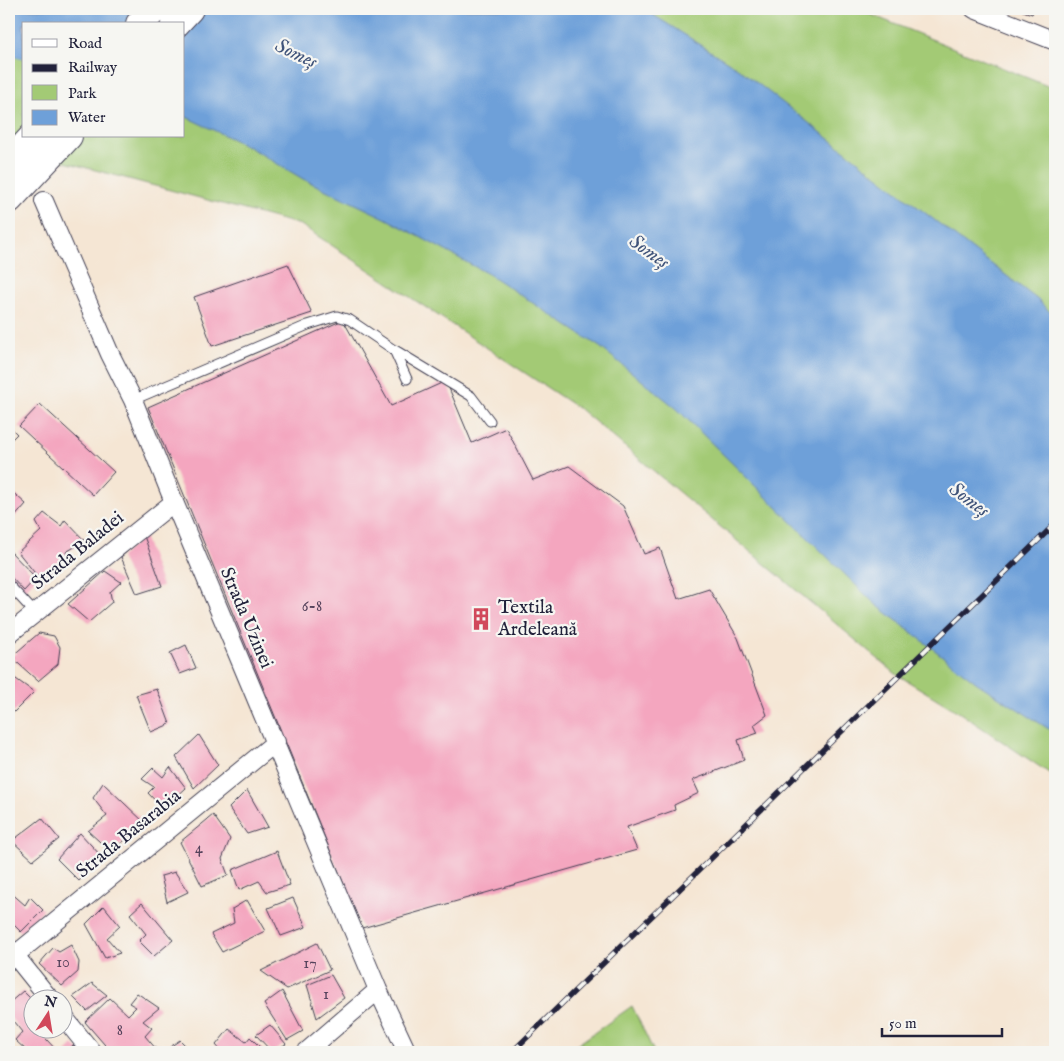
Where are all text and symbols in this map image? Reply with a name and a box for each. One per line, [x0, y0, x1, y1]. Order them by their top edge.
legend [22, 22, 185, 138]
water label: Someș [271, 33, 321, 75]
text: Road [68, 34, 103, 53]
text: Railway [68, 58, 118, 77]
text: Park [68, 84, 98, 103]
text: Water [68, 108, 106, 127]
water label: Someș [624, 229, 674, 275]
water label: Someș [944, 477, 994, 523]
street label: Strada Baladei [27, 506, 129, 596]
street label: Strada Uzinei [214, 564, 278, 672]
place label: Textila Ardeleană [497, 596, 578, 642]
house number: 6-8 [302, 597, 322, 617]
building icon: Textila Ardeleană [468, 606, 494, 632]
street label: Strada Basarabia [72, 784, 187, 884]
house number: 4 [195, 839, 203, 859]
house number: 10 [56, 953, 70, 973]
house number: 17 [303, 954, 317, 974]
house number: 1 [323, 985, 329, 1005]
north arrow [22, 988, 72, 1038]
text: N [42, 992, 58, 1012]
scale bar [882, 1006, 1002, 1038]
text: 50 m [889, 1014, 917, 1033]
house number: 8 [117, 1021, 123, 1041]

